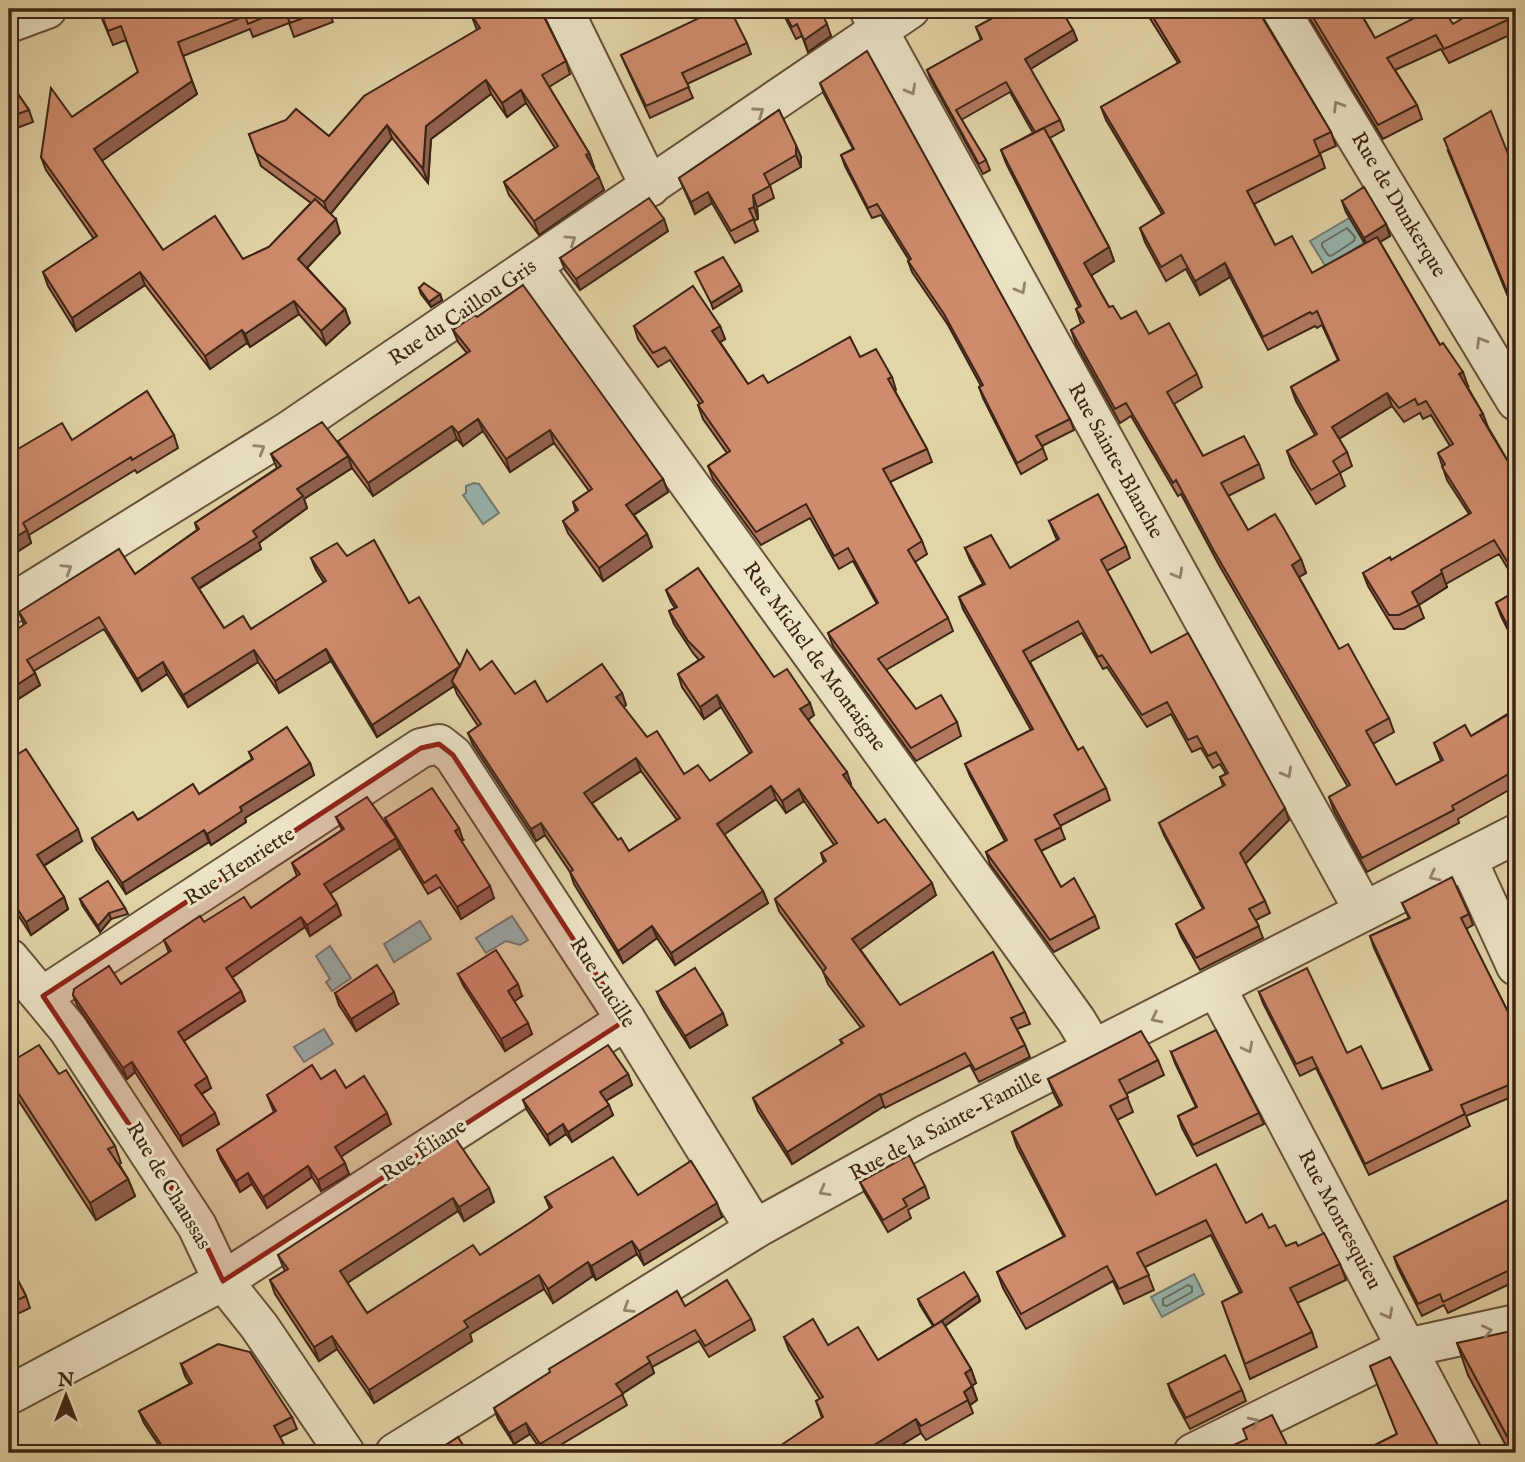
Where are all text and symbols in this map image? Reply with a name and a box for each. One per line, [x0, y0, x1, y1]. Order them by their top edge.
one-way arrow [903, 82, 916, 95]
one-way arrow [1333, 100, 1346, 113]
one-way arrow [751, 108, 764, 120]
street label: Rue de Dunkerque [1344, 127, 1452, 283]
one-way arrow [563, 236, 576, 248]
street label: Rue du Caillou Gris [384, 253, 542, 373]
one-way arrow [1012, 282, 1026, 294]
one-way arrow [1476, 337, 1489, 350]
street label: Rue Sainte-Blanche [1061, 378, 1169, 544]
one-way arrow [252, 444, 265, 457]
street label: Rue Michel de Montaigne [736, 557, 892, 757]
one-way arrow [59, 564, 72, 577]
one-way arrow [1169, 567, 1183, 579]
one-way arrow [1279, 766, 1292, 778]
street label: Rue Henriette [180, 821, 301, 913]
one-way arrow [1428, 868, 1441, 882]
street label: Rue Lucille [563, 933, 641, 1034]
one-way arrow [1151, 1010, 1163, 1024]
one-way arrow [1240, 1040, 1253, 1053]
street label: Rue de la Sainte-Famille [845, 1064, 1047, 1188]
street label: Rue Éliane [376, 1112, 472, 1189]
street label: Rue de Chaussas [119, 1117, 217, 1255]
street label: Rue Montesquieu [1291, 1145, 1387, 1295]
one-way arrow [818, 1183, 831, 1196]
one-way arrow [623, 1299, 636, 1312]
one-way arrow [1380, 1307, 1394, 1319]
one-way arrow [1481, 1324, 1493, 1339]
north arrow [32, 1360, 102, 1430]
text: N [57, 1369, 75, 1393]
one-way arrow [1247, 1417, 1259, 1431]

